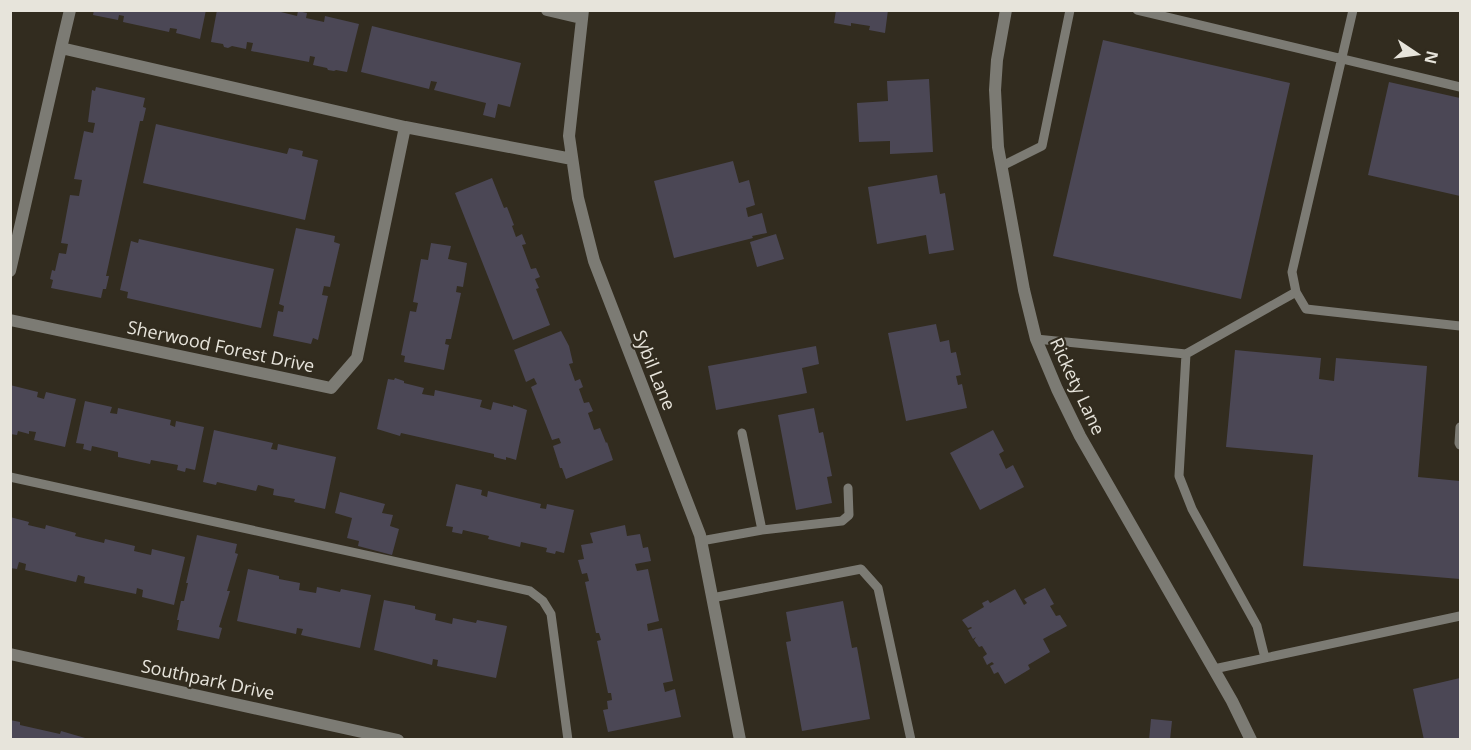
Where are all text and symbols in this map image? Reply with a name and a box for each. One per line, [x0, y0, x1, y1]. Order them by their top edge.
north arrow [1387, 24, 1447, 84]
text: N [1419, 49, 1444, 66]
street label: Sherwood Forest Drive [125, 314, 317, 378]
street label: Sybil Lane [628, 326, 682, 414]
street label: Rickety Lane [1045, 334, 1111, 438]
street label: Southpark Drive [139, 653, 277, 705]

